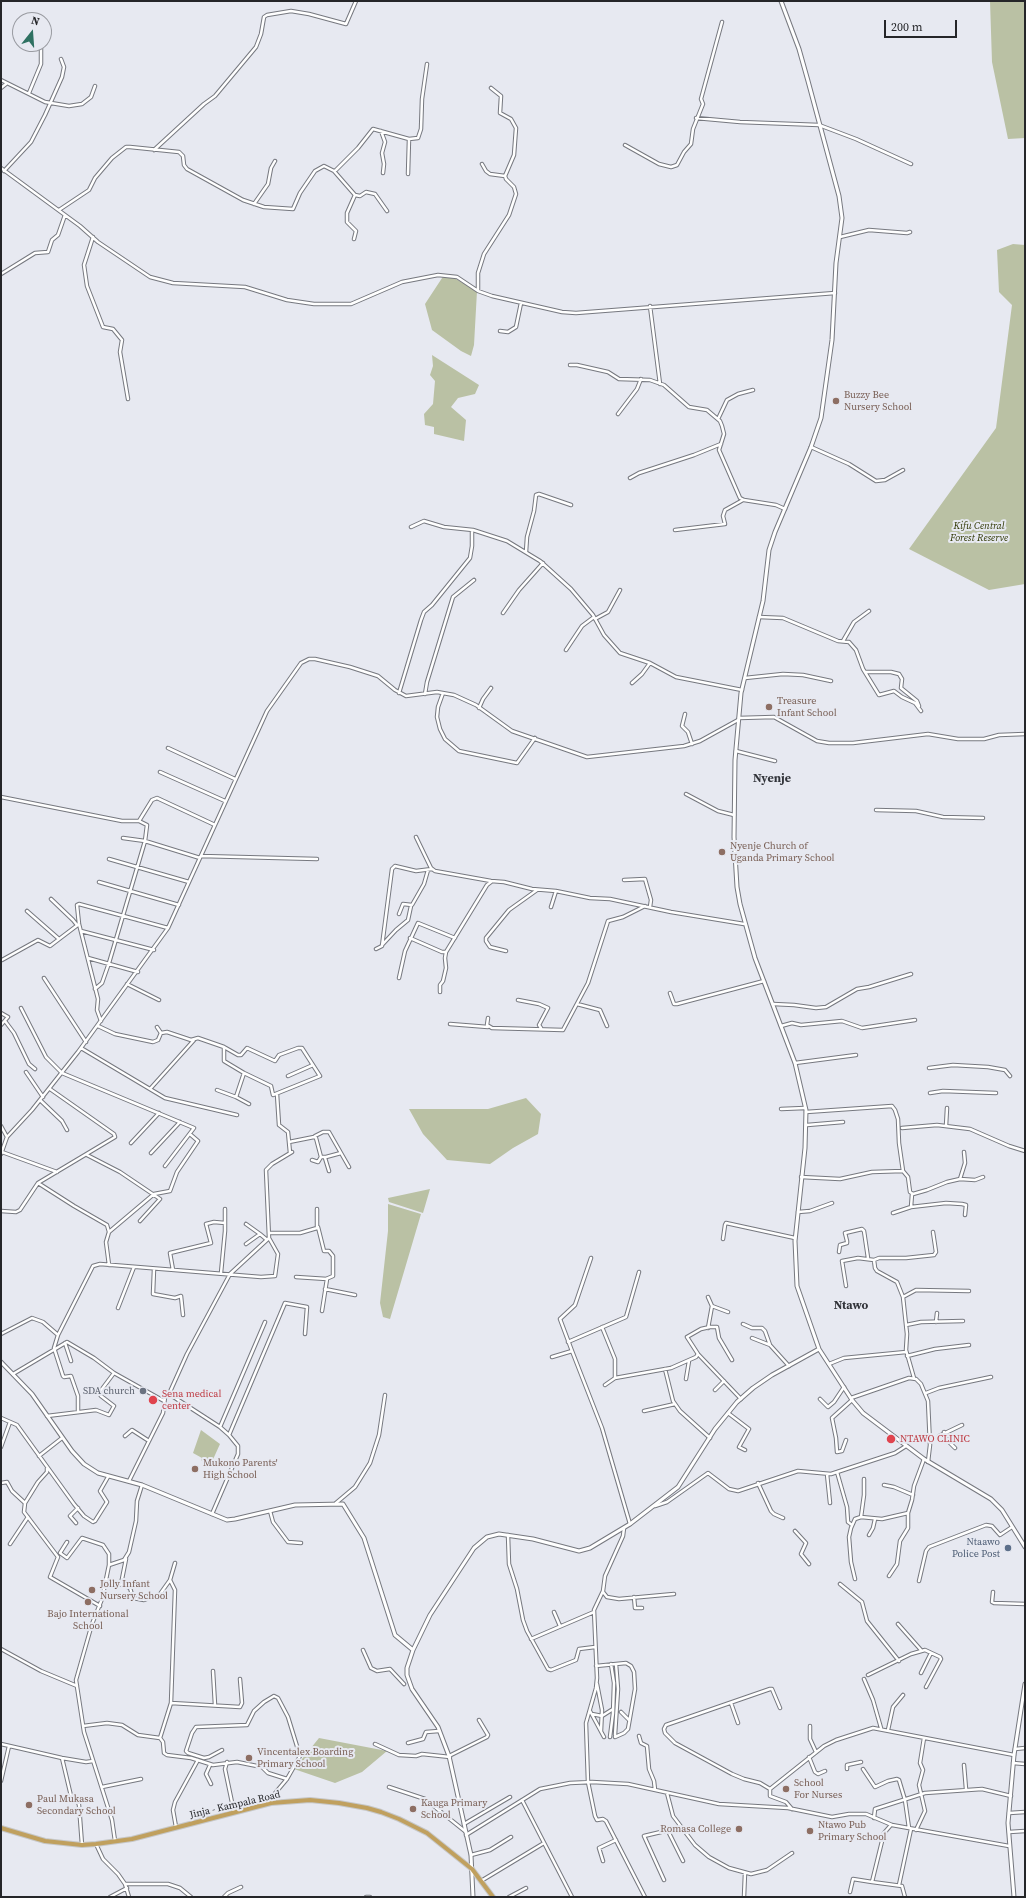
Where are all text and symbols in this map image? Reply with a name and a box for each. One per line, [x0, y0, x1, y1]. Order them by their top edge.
north arrow [12, 12, 52, 52]
scale bar [886, 12, 959, 38]
text: N [29, 13, 41, 29]
text: 200 m [891, 19, 923, 35]
place label: Buzzy Bee Nursery School [844, 389, 912, 412]
marker: Buzzy Bee Nursery School [831, 396, 841, 406]
park label: Kifu Central Forest Reserve [950, 520, 1008, 544]
place label: Treasure Infant School [777, 695, 837, 718]
marker: Treasure Infant School [764, 702, 774, 712]
district label: Nyenje [753, 772, 791, 786]
place label: Nyenje Church of Uganda Primary School [730, 840, 835, 864]
marker: Nyenje Church of Uganda Primary School [717, 847, 727, 857]
district label: Ntawo [834, 1299, 868, 1313]
place label: SDA church [83, 1385, 135, 1397]
marker: SDA church [138, 1386, 148, 1396]
place label: Sena medical center [162, 1388, 221, 1412]
marker: Sena medical center [147, 1394, 159, 1406]
marker: NTAWO CLINIC [885, 1433, 897, 1445]
place label: NTAWO CLINIC [900, 1433, 970, 1445]
place label: Mukono Parents' High School [203, 1457, 278, 1480]
marker: Mukono Parents' High School [190, 1464, 200, 1474]
place label: Ntaawo Police Post [952, 1536, 1000, 1560]
marker: Ntaawo Police Post [1003, 1543, 1013, 1553]
place label: Jolly Infant Nursery School [100, 1578, 168, 1602]
marker: Jolly Infant Nursery School [87, 1585, 97, 1595]
marker: Bajo International School [83, 1597, 93, 1607]
place label: Bajo International School [47, 1608, 129, 1632]
place label: Vincentalex Boarding Primary School [257, 1746, 353, 1770]
marker: Vincentalex Boarding Primary School [244, 1753, 254, 1763]
place label: School For Nurses [794, 1777, 842, 1800]
marker: School For Nurses [781, 1784, 791, 1794]
street label: Jinja - Kampala Road [189, 1789, 281, 1821]
place label: Paul Mukasa Secondary School [37, 1793, 116, 1816]
place label: Kauga Primary School [421, 1797, 487, 1820]
marker: Paul Mukasa Secondary School [24, 1800, 34, 1810]
marker: Kauga Primary School [408, 1804, 418, 1814]
place label: Ntawo Pub Primary School [818, 1819, 887, 1842]
place label: Romasa College [660, 1823, 731, 1835]
marker: Romasa College [734, 1824, 744, 1834]
marker: Ntawo Pub Primary School [805, 1826, 815, 1836]

